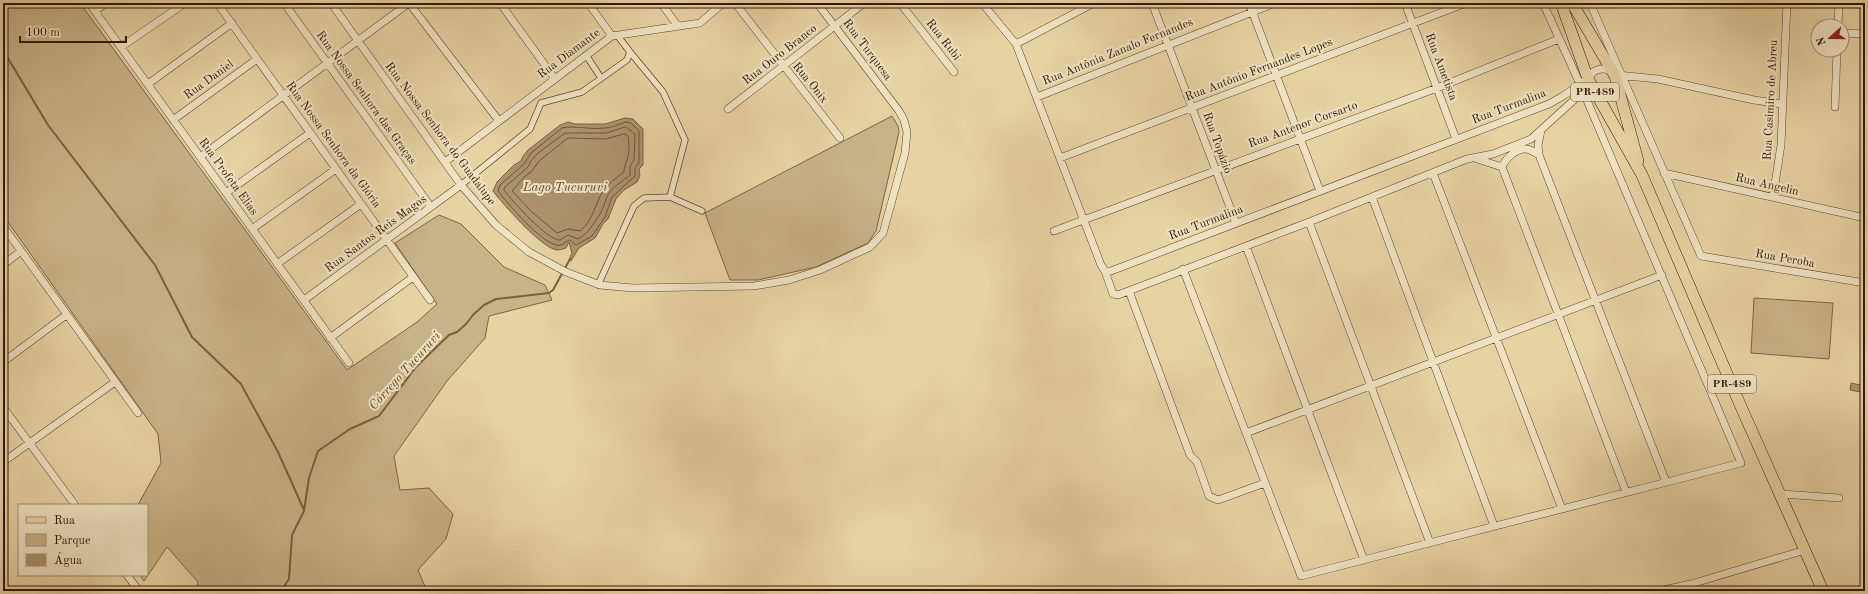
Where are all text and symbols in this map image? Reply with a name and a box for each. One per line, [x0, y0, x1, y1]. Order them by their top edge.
street label: Rua Antônia Zanalo Fernandes [1041, 16, 1195, 88]
street label: Rua Turquesa [840, 17, 894, 83]
street label: Rua Rubi [923, 17, 963, 63]
scale bar [20, 18, 126, 44]
north arrow [1810, 18, 1850, 58]
street label: Rua Ouro Branco [741, 23, 819, 87]
text: 100 m [26, 27, 60, 39]
street label: Rua Diamante [536, 27, 603, 81]
street label: Rua Nossa Senhora das Graças [314, 29, 418, 167]
street label: Rua Ametista [1423, 32, 1459, 102]
text: N [1815, 35, 1829, 47]
street label: Rua Antônio Fernandes Lopes [1184, 36, 1334, 104]
street label: Rua Casimiro de Abreu [1762, 39, 1780, 161]
street label: Rua Daniel [182, 58, 236, 102]
street label: Rua Nossa Senhora do Guadalupe [382, 60, 498, 208]
street label: Rua Onix [790, 60, 830, 106]
street label: Rua Nossa Senhora da Glória [283, 80, 383, 210]
road number: PR-489 [1571, 83, 1619, 101]
street label: Rua Turmalina [1470, 87, 1548, 127]
street label: Rua Antenor Corsarto [1247, 100, 1359, 150]
street label: Rua Topázio [1200, 111, 1234, 175]
street label: Rua Profeta Elias [196, 136, 260, 218]
street label: Rua Angelin [1734, 172, 1800, 198]
water label: Lago Tucuruvi [522, 181, 608, 194]
street label: Rua Santos Reis Magos [323, 193, 429, 275]
street label: Rua Turmalina [1167, 203, 1245, 243]
street label: Rua Peroba [1754, 248, 1816, 270]
water label: Córrego Tucuruvi [367, 329, 444, 413]
road number: PR-489 [1708, 375, 1756, 393]
legend [18, 504, 148, 576]
text: Rua [54, 515, 75, 527]
text: Parque [54, 535, 91, 547]
text: Água [54, 552, 82, 567]

